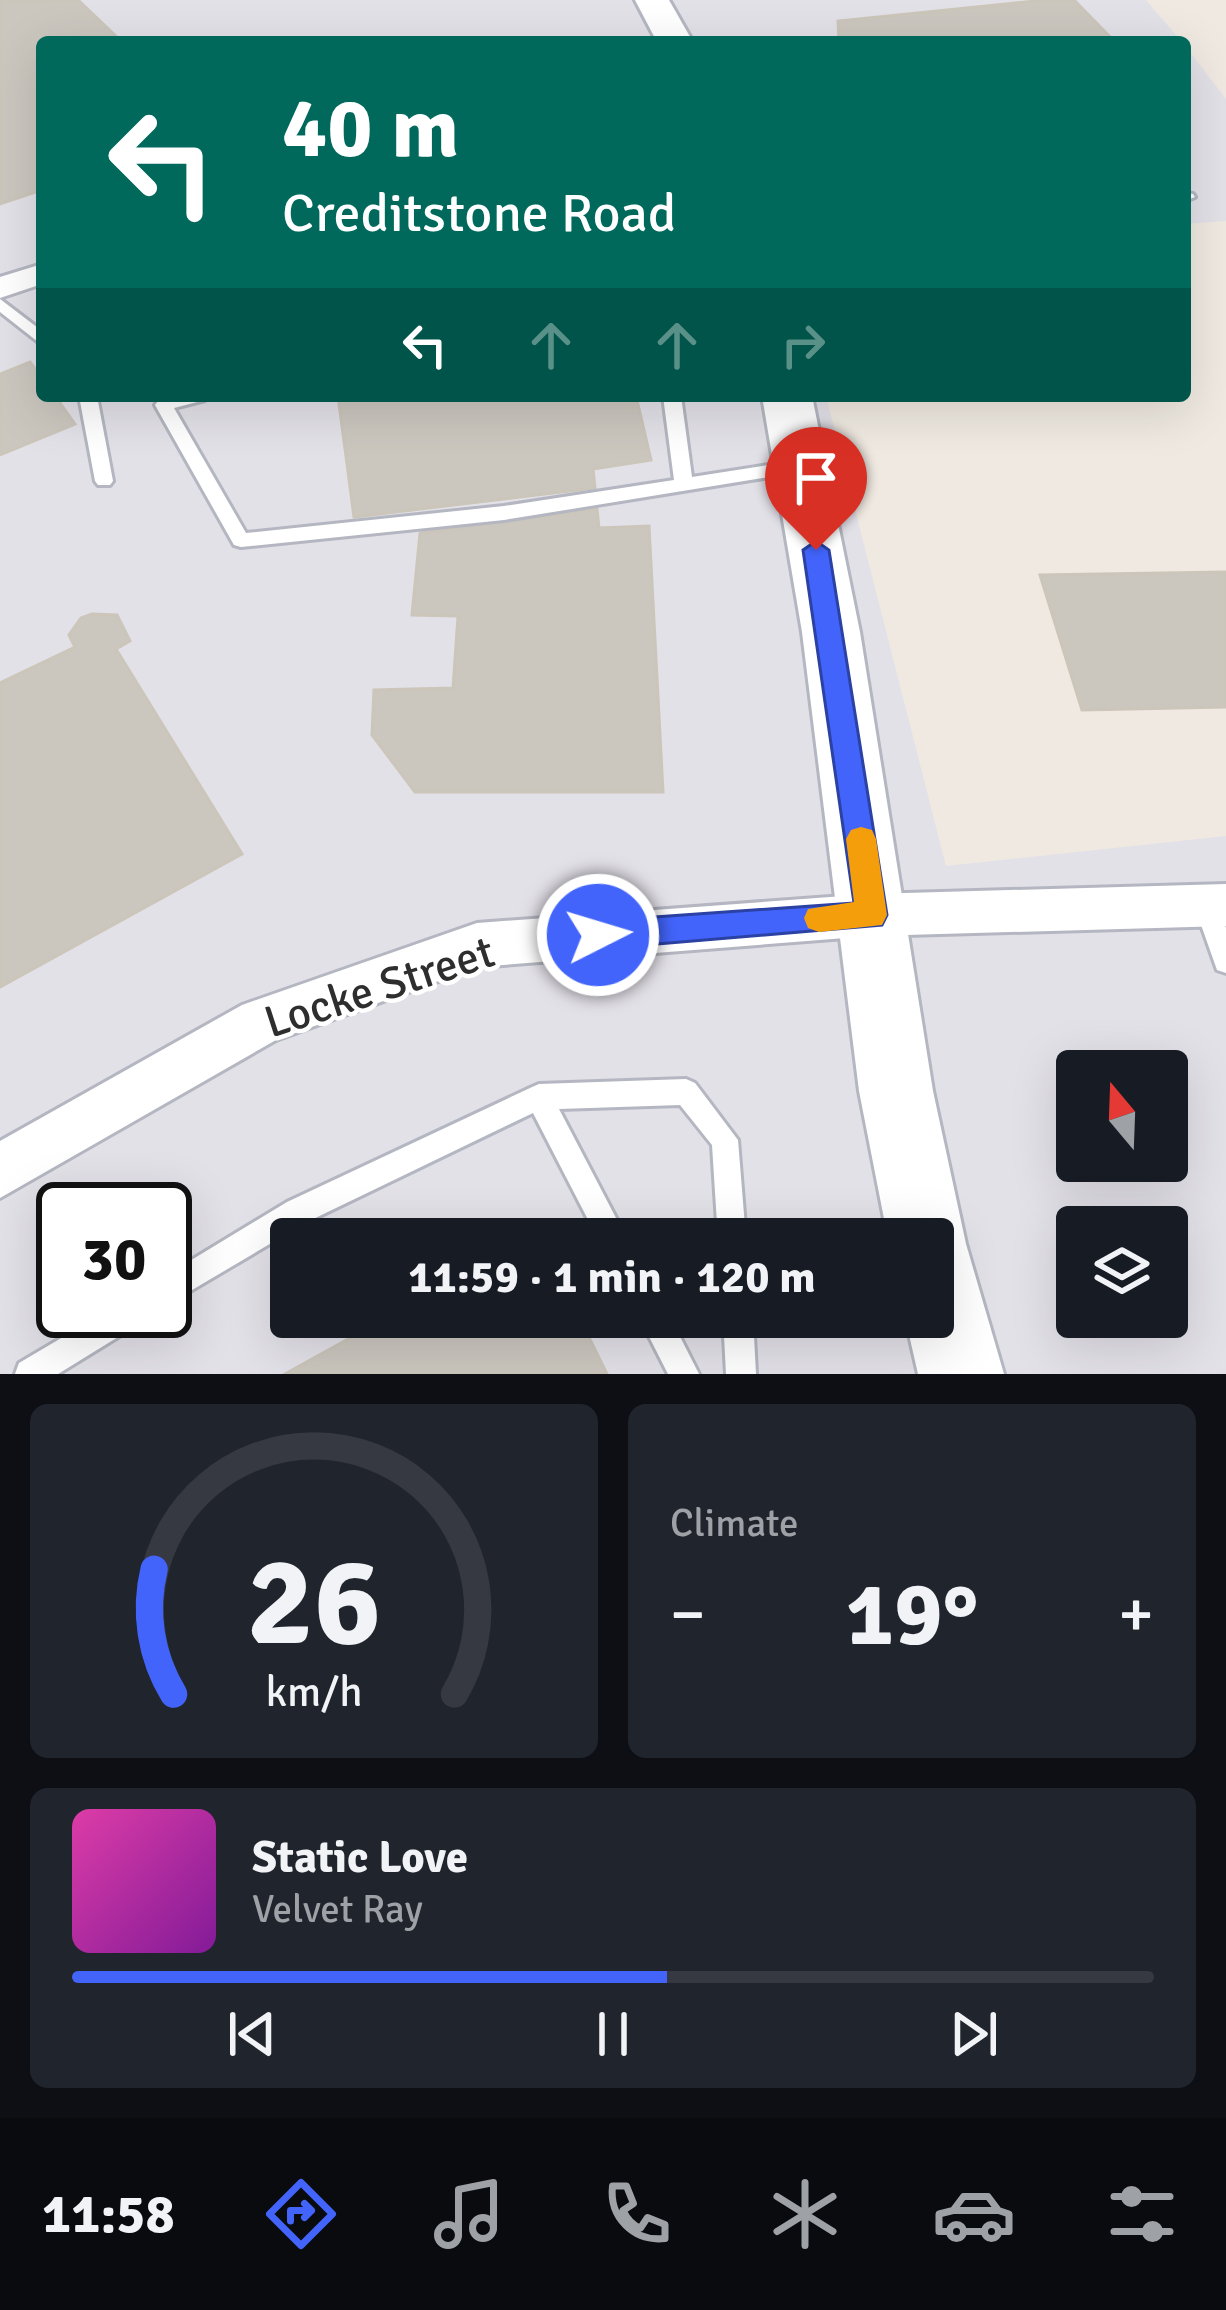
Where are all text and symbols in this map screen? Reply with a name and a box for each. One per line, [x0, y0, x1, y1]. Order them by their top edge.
text: 40 m [282, 77, 459, 181]
icon: left [84, 84, 240, 240]
text: Creditstone Road [282, 180, 676, 247]
icon: left [392, 312, 458, 378]
icon: ahead [518, 312, 584, 378]
icon: ahead [644, 312, 710, 378]
icon: right [770, 312, 836, 378]
pin [765, 427, 867, 550]
icon: arrive [783, 445, 849, 511]
position arrow [535, 872, 661, 998]
street label: Locke Street [258, 924, 501, 1050]
north arrow [1056, 1050, 1188, 1182]
map controls [1056, 1050, 1188, 1338]
speed limit sign: 30 [36, 1182, 192, 1338]
button: layers [1056, 1206, 1188, 1338]
text: 11:59 · 1 min · 120 m [408, 1250, 816, 1305]
text: Climate [670, 1499, 799, 1547]
text: 26 [247, 1526, 381, 1679]
text: 19° [845, 1559, 979, 1670]
text: − [670, 1574, 706, 1655]
text: + [1118, 1574, 1154, 1655]
text: km/h [265, 1666, 363, 1719]
text: Static Love [252, 1830, 468, 1885]
text: Velvet Ray [252, 1885, 423, 1933]
icon: previous [219, 2001, 285, 2067]
icon: pause [580, 2001, 646, 2067]
icon: next [941, 2001, 1007, 2067]
icon: directions [259, 2172, 343, 2256]
icon: music [427, 2172, 511, 2256]
icon: phone [595, 2172, 679, 2256]
icon: climate [763, 2172, 847, 2256]
icon: car [932, 2172, 1016, 2256]
icon: filters [1100, 2172, 1184, 2256]
text: 11:58 [42, 2181, 175, 2248]

